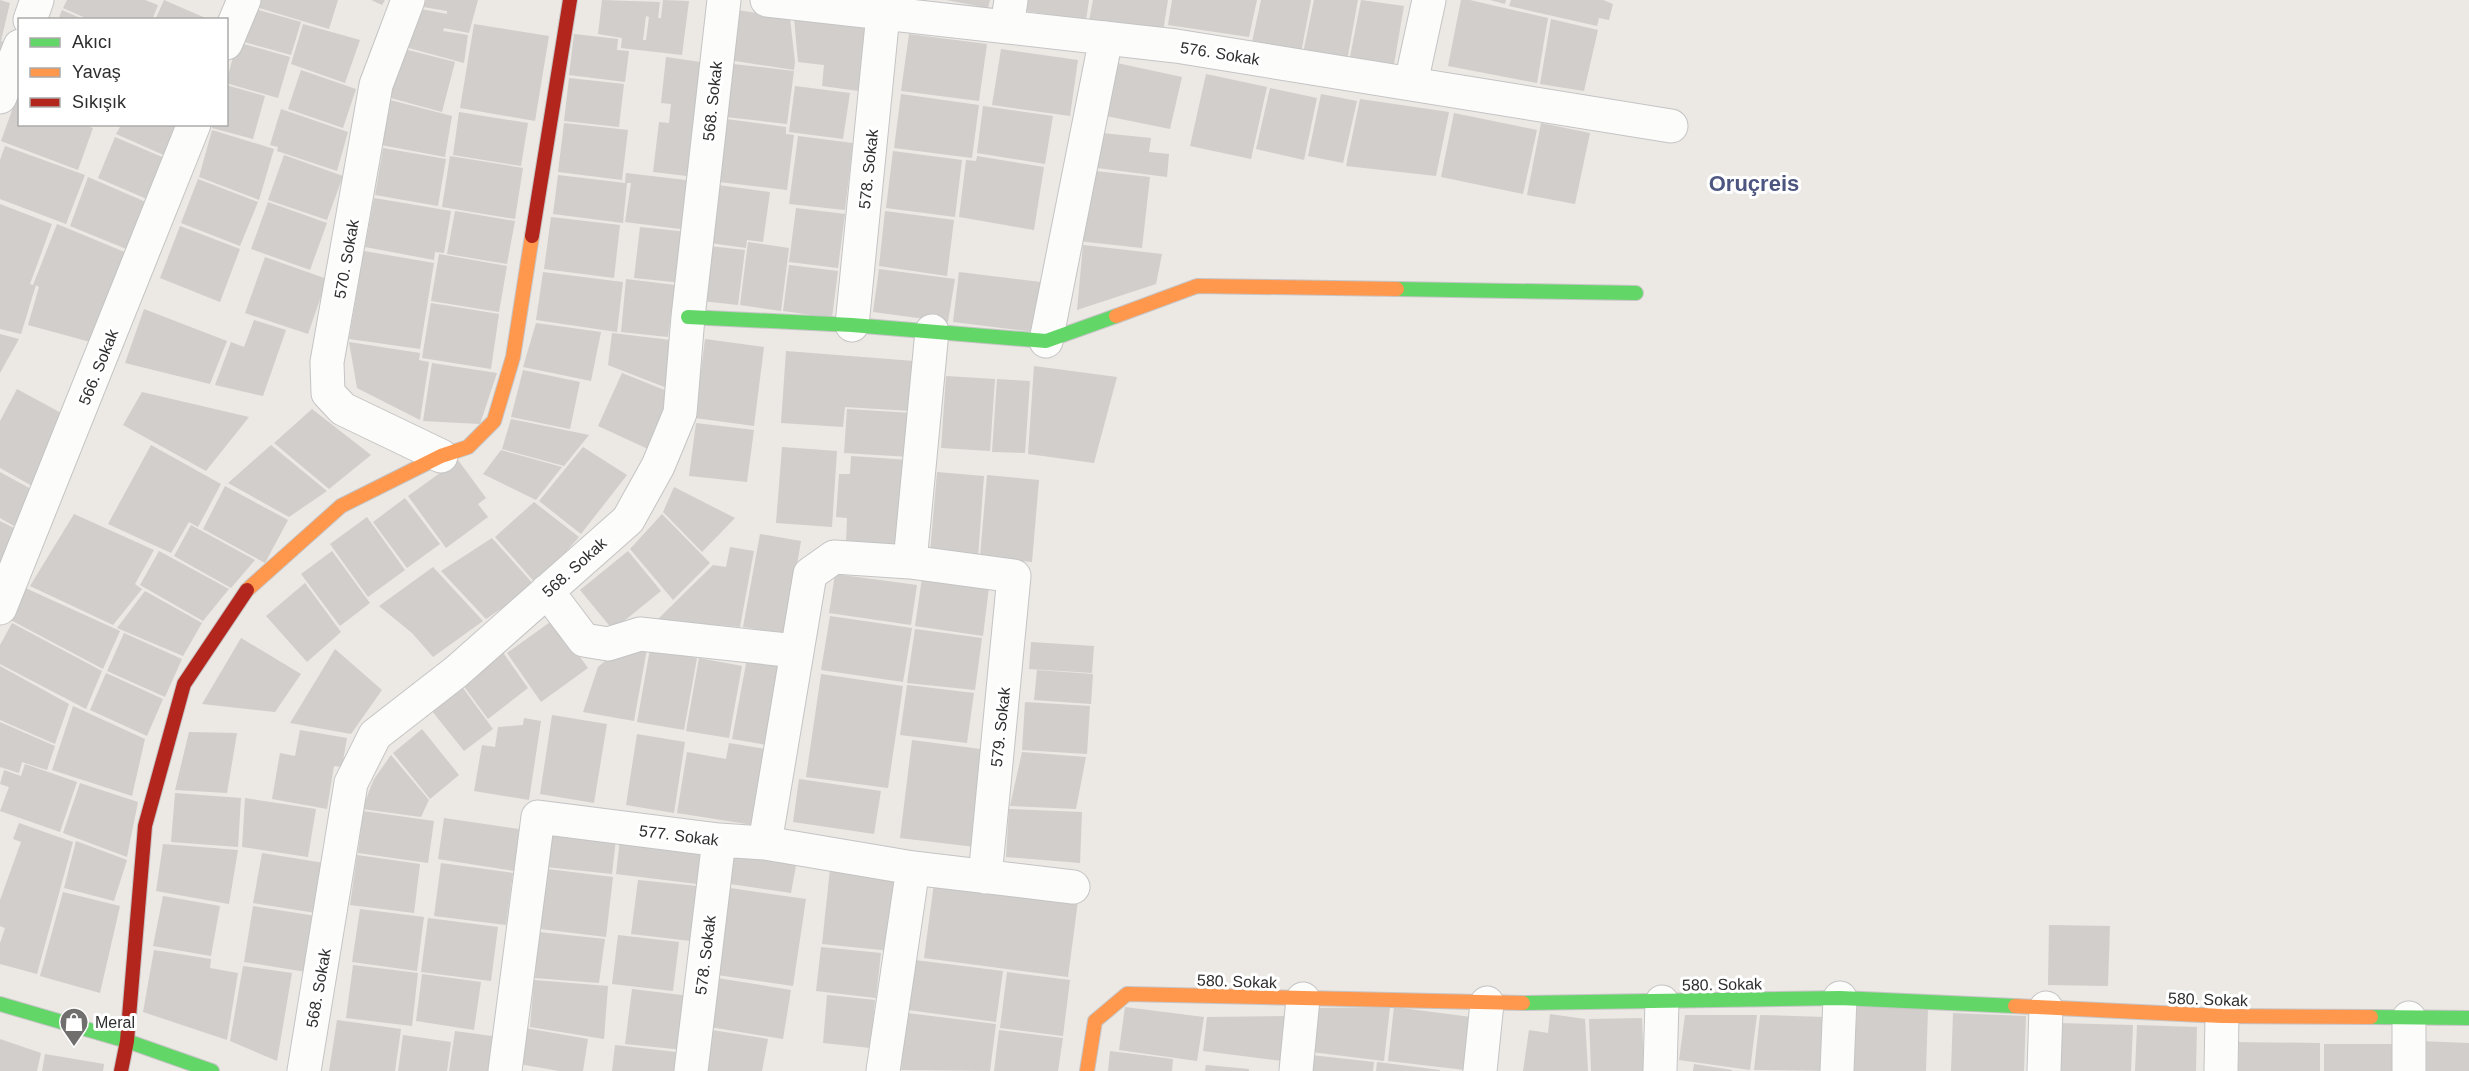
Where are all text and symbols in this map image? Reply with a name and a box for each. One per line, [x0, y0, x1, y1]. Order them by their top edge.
legend [18, 18, 228, 126]
text: Akıcı [72, 32, 112, 52]
street label: 576. Sokak [1179, 39, 1262, 68]
street label: 568. Sokak [700, 59, 725, 142]
text: Yavaş [72, 62, 121, 82]
text: Sıkışık [72, 92, 127, 112]
street label: 578. Sokak [856, 127, 881, 210]
district label: Oruçreis [1709, 171, 1799, 196]
street label: 570. Sokak [331, 217, 362, 300]
street label: 566. Sokak [76, 326, 122, 407]
street label: 568. Sokak [539, 534, 611, 600]
street label: 579. Sokak [988, 685, 1013, 768]
street label: 577. Sokak [638, 822, 721, 849]
street label: 578. Sokak [692, 913, 719, 996]
street label: 568. Sokak [303, 946, 334, 1029]
street label: 580. Sokak [1197, 972, 1278, 991]
street label: 580. Sokak [1682, 975, 1763, 994]
street label: 580. Sokak [2168, 990, 2249, 1009]
shop icon: Meral [58, 1006, 90, 1048]
place label: Meral [95, 1014, 135, 1031]

